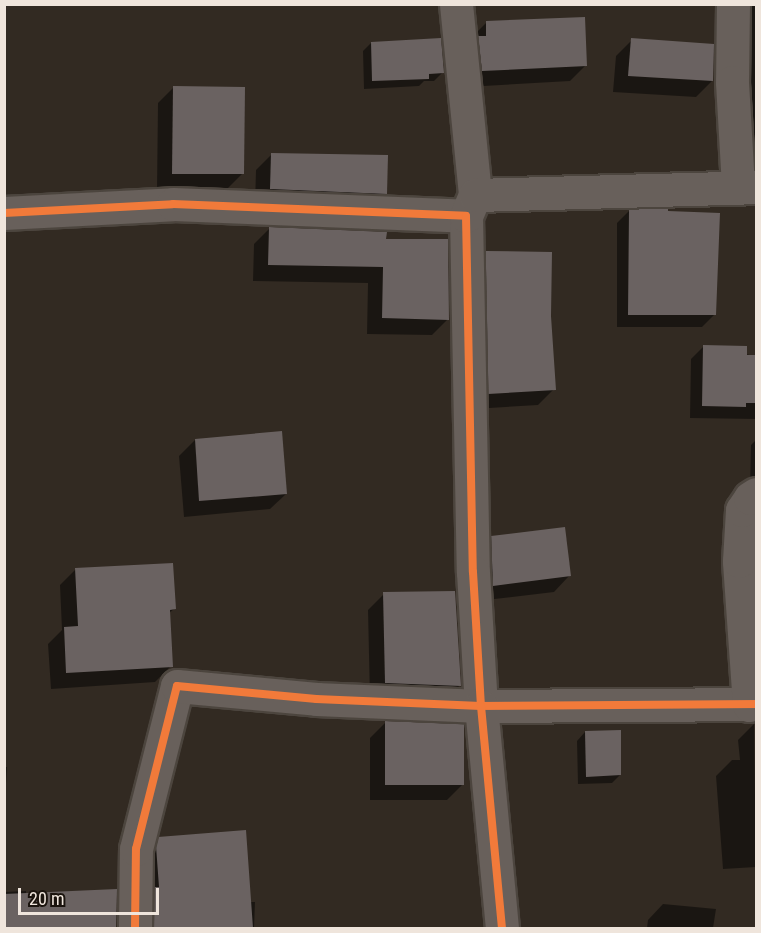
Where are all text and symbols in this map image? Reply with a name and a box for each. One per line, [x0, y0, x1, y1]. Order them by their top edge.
scale bar [21, 876, 162, 914]
text: 20 m [29, 888, 64, 909]

